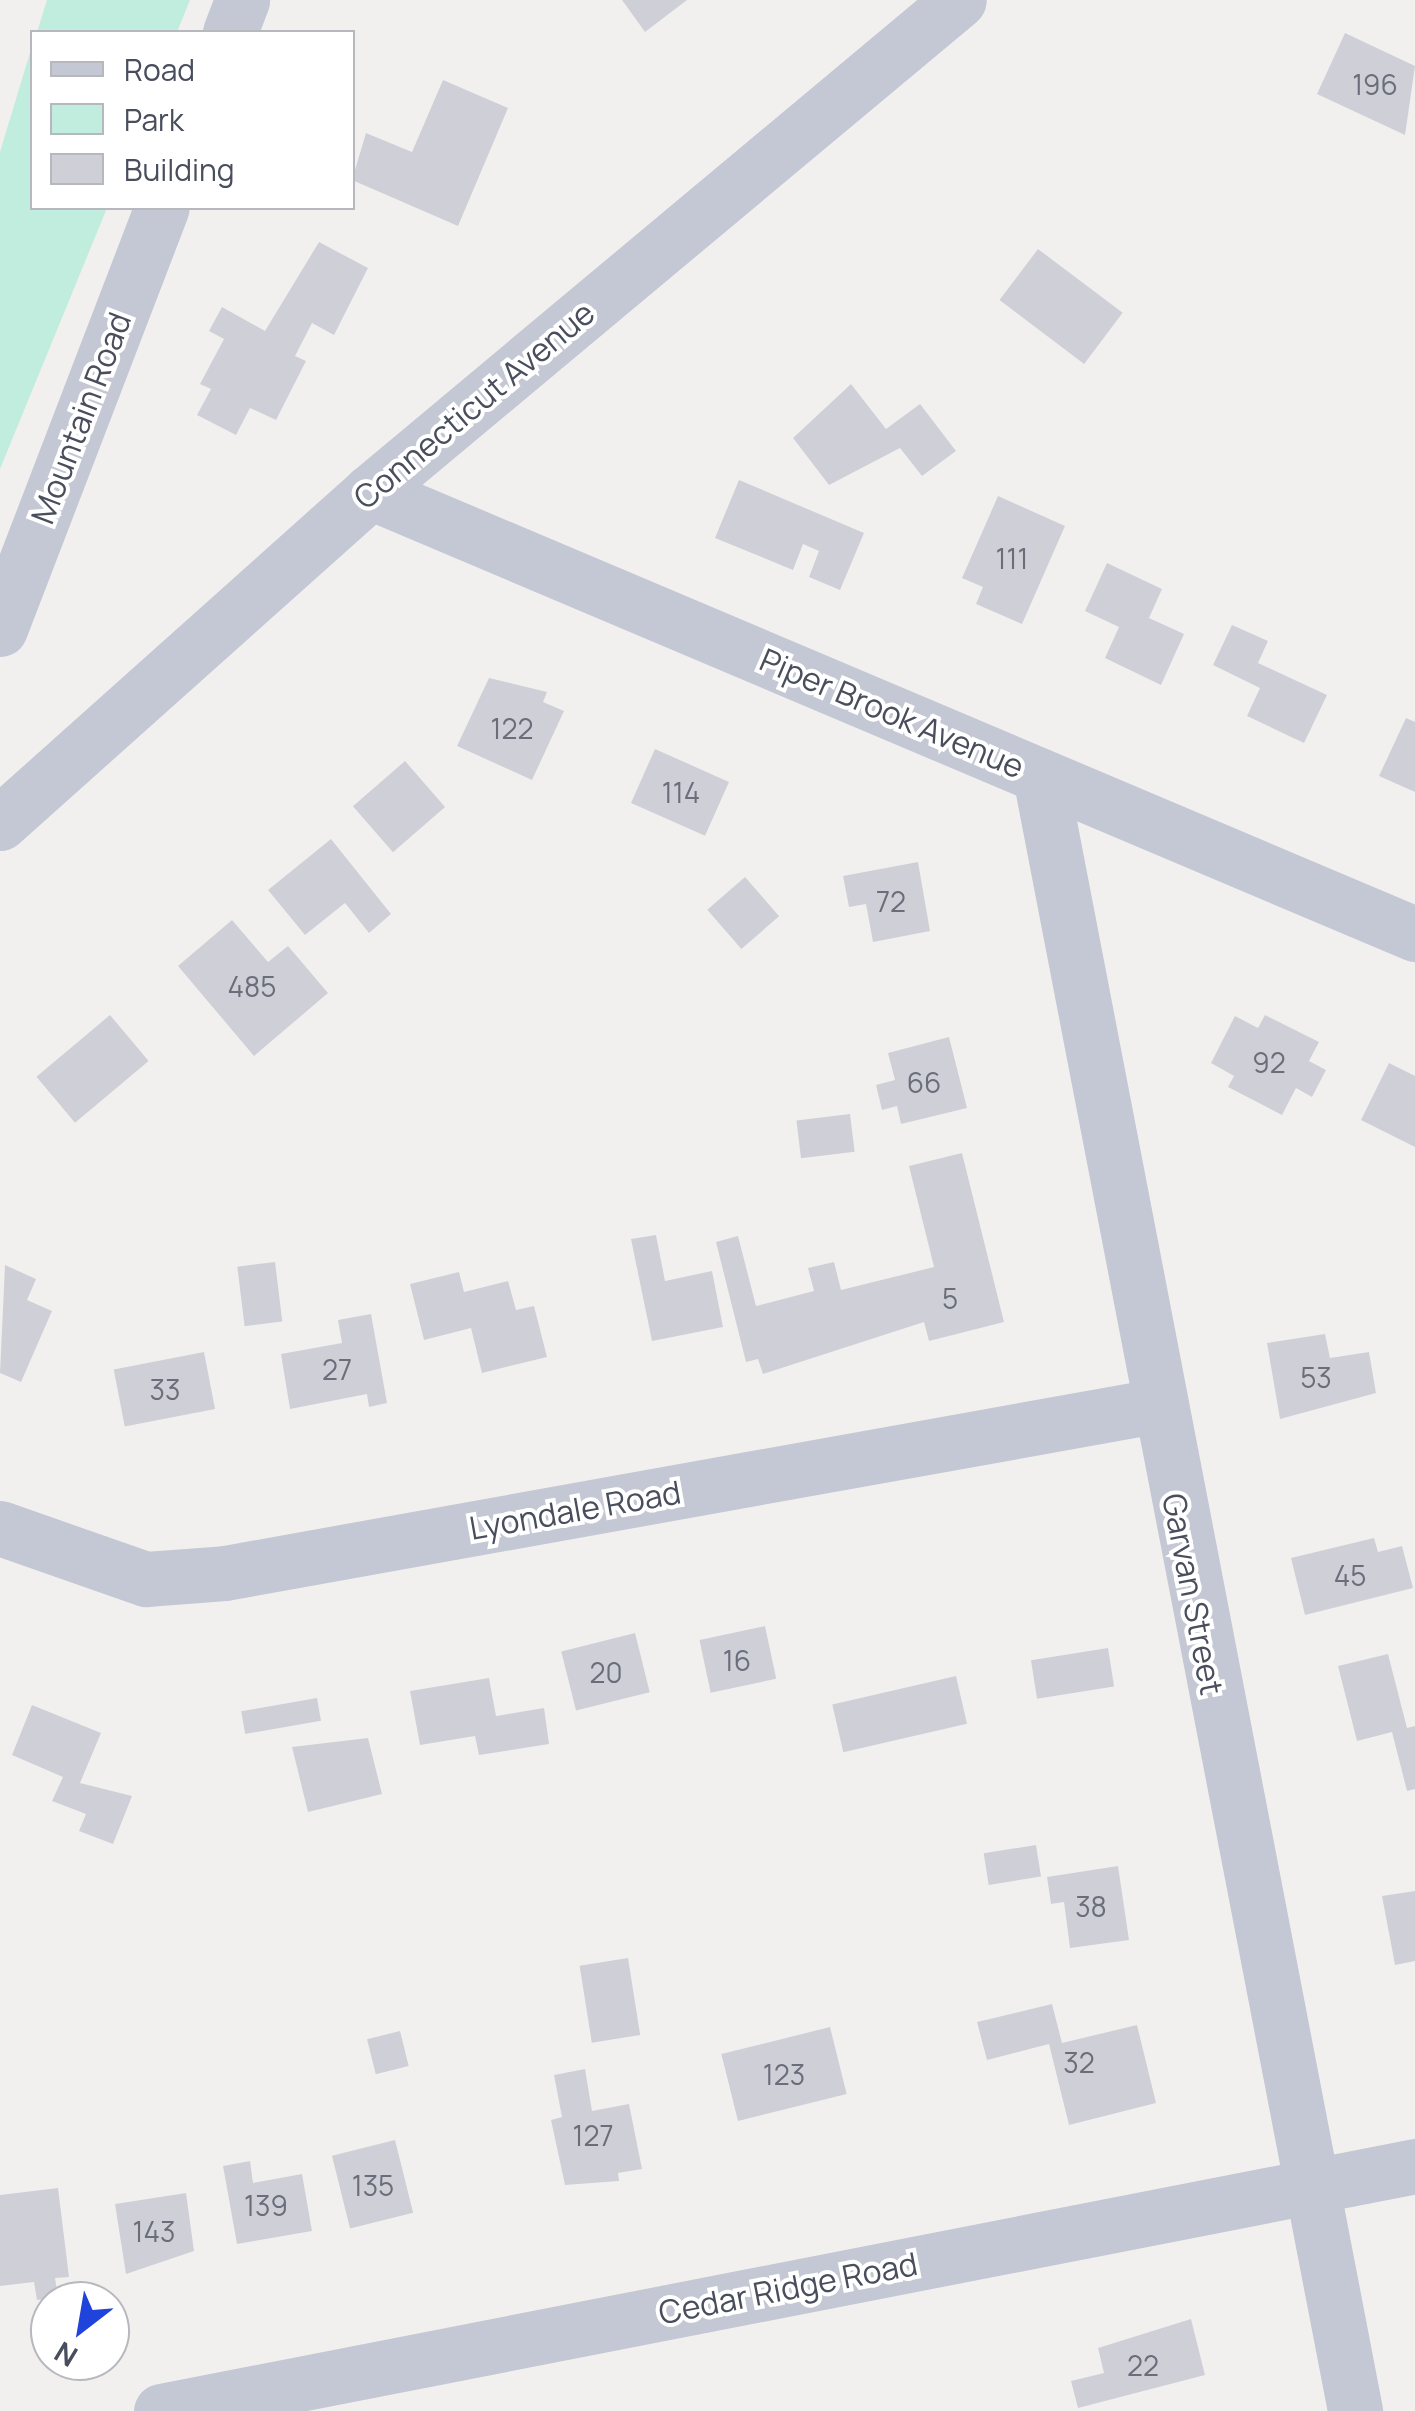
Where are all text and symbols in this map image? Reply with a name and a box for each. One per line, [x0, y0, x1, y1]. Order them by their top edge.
legend [30, 30, 355, 210]
text: Road [124, 49, 195, 90]
house number: 196 [1352, 67, 1398, 101]
text: Park [124, 99, 184, 140]
text: Building [124, 149, 235, 190]
street label: Connecticut Avenue [346, 293, 602, 517]
street label: Mountain Road [23, 307, 139, 529]
house number: 111 [996, 541, 1028, 575]
street label: Piper Brook Avenue [754, 640, 1030, 786]
house number: 122 [491, 711, 533, 745]
house number: 114 [662, 775, 700, 809]
house number: 72 [876, 884, 906, 918]
house number: 485 [228, 969, 276, 1003]
house number: 92 [1252, 1045, 1286, 1079]
house number: 66 [907, 1065, 941, 1099]
house number: 5 [942, 1281, 958, 1315]
house number: 27 [322, 1352, 352, 1386]
house number: 53 [1300, 1360, 1332, 1394]
house number: 33 [150, 1372, 180, 1406]
street label: Lyondale Road [466, 1473, 684, 1547]
street label: Garvan Street [1155, 1490, 1231, 1698]
house number: 45 [1334, 1558, 1366, 1592]
house number: 16 [723, 1643, 751, 1677]
house number: 20 [589, 1655, 623, 1689]
house number: 38 [1075, 1889, 1107, 1923]
house number: 32 [1063, 2045, 1095, 2079]
house number: 123 [763, 2057, 805, 2091]
house number: 127 [573, 2118, 613, 2152]
house number: 135 [352, 2168, 394, 2202]
house number: 139 [244, 2188, 288, 2222]
house number: 143 [133, 2214, 175, 2248]
street label: Cedar Ridge Road [655, 2244, 921, 2332]
north arrow [30, 2281, 130, 2381]
text: N [47, 2334, 84, 2376]
house number: 22 [1127, 2348, 1159, 2382]

